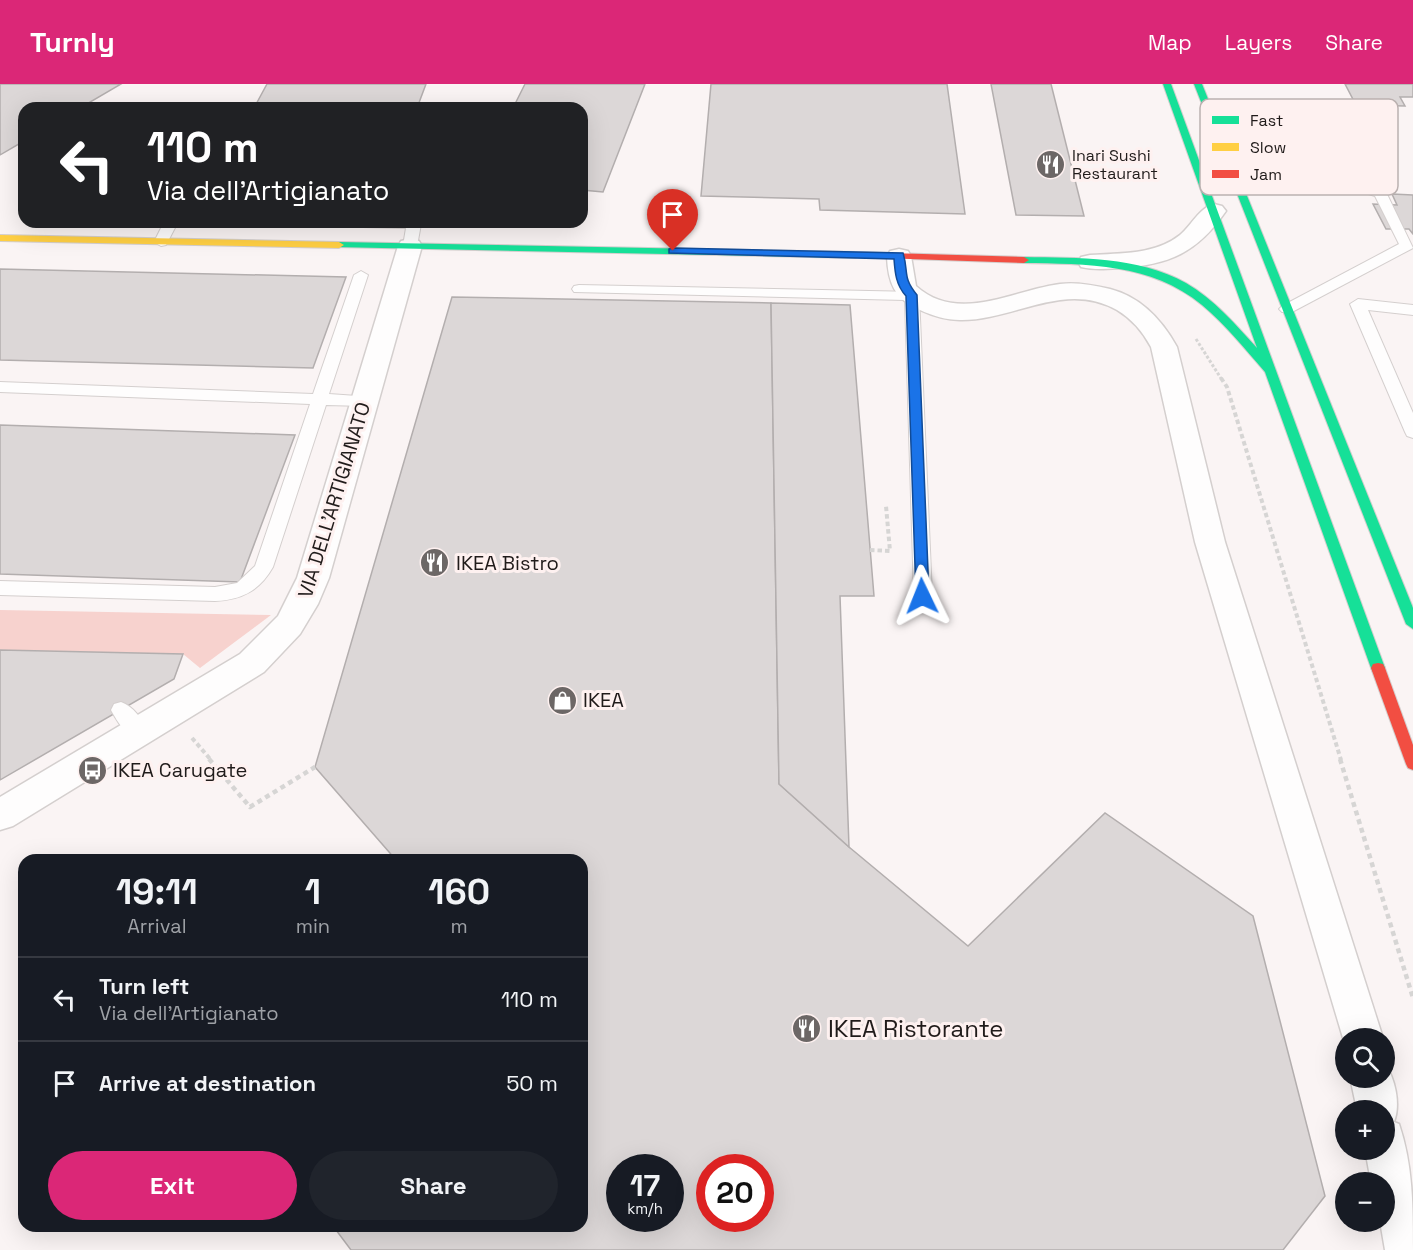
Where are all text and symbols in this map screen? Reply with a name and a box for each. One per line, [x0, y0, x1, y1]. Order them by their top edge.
text: Turnly [30, 24, 115, 60]
text: Map [1148, 29, 1192, 56]
text: Layers [1225, 29, 1292, 56]
text: Share [1325, 29, 1383, 56]
legend [1200, 99, 1398, 195]
text: Fast [1250, 110, 1283, 131]
text: 110 m [147, 121, 259, 174]
icon: left [48, 126, 126, 204]
text: Slow [1250, 137, 1286, 158]
place label: Inari Sushi Restaurant [1072, 145, 1158, 184]
restaurant icon: Inari Sushi Restaurant [1035, 148, 1067, 180]
text: Jam [1250, 164, 1282, 185]
text: Via dell'Artigianato [147, 173, 389, 208]
pin [647, 189, 698, 251]
icon: arrive [656, 198, 689, 231]
street label: VIA DELL'ARTIGIANATO [292, 399, 376, 601]
restaurant icon: IKEA Bistro [419, 547, 451, 579]
place label: IKEA Bistro [456, 550, 559, 576]
position arrow [890, 564, 954, 628]
shop icon: IKEA [546, 684, 578, 716]
place label: IKEA [583, 687, 624, 713]
bus stop icon: IKEA Carugate [76, 754, 108, 786]
place label: IKEA Carugate [113, 757, 247, 783]
text: 19:11 [116, 869, 198, 915]
text: 1 [305, 869, 321, 915]
text: 160 [428, 869, 490, 915]
text: Arrival [127, 913, 187, 939]
text: min [296, 913, 330, 939]
text: m [450, 913, 468, 939]
text: Turn left [99, 972, 189, 1000]
icon: left [48, 983, 81, 1016]
text: 110 m [501, 985, 558, 1013]
text: Via dell'Artigianato [99, 1000, 279, 1026]
restaurant icon: IKEA Ristorante [791, 1013, 823, 1045]
place label: IKEA Ristorante [828, 1013, 1003, 1044]
map controls [1335, 1028, 1395, 1232]
button: search [1335, 1028, 1395, 1088]
icon: arrive [48, 1067, 81, 1100]
text: Arrive at destination [99, 1069, 316, 1097]
text: 50 m [506, 1069, 558, 1097]
button: + [1335, 1100, 1395, 1160]
button: Exit [48, 1151, 297, 1220]
button: Share [309, 1151, 558, 1220]
speed limit sign: 20 [696, 1154, 774, 1232]
text: 17 [630, 1166, 660, 1205]
button: − [1335, 1172, 1395, 1232]
text: km/h [627, 1199, 663, 1218]

